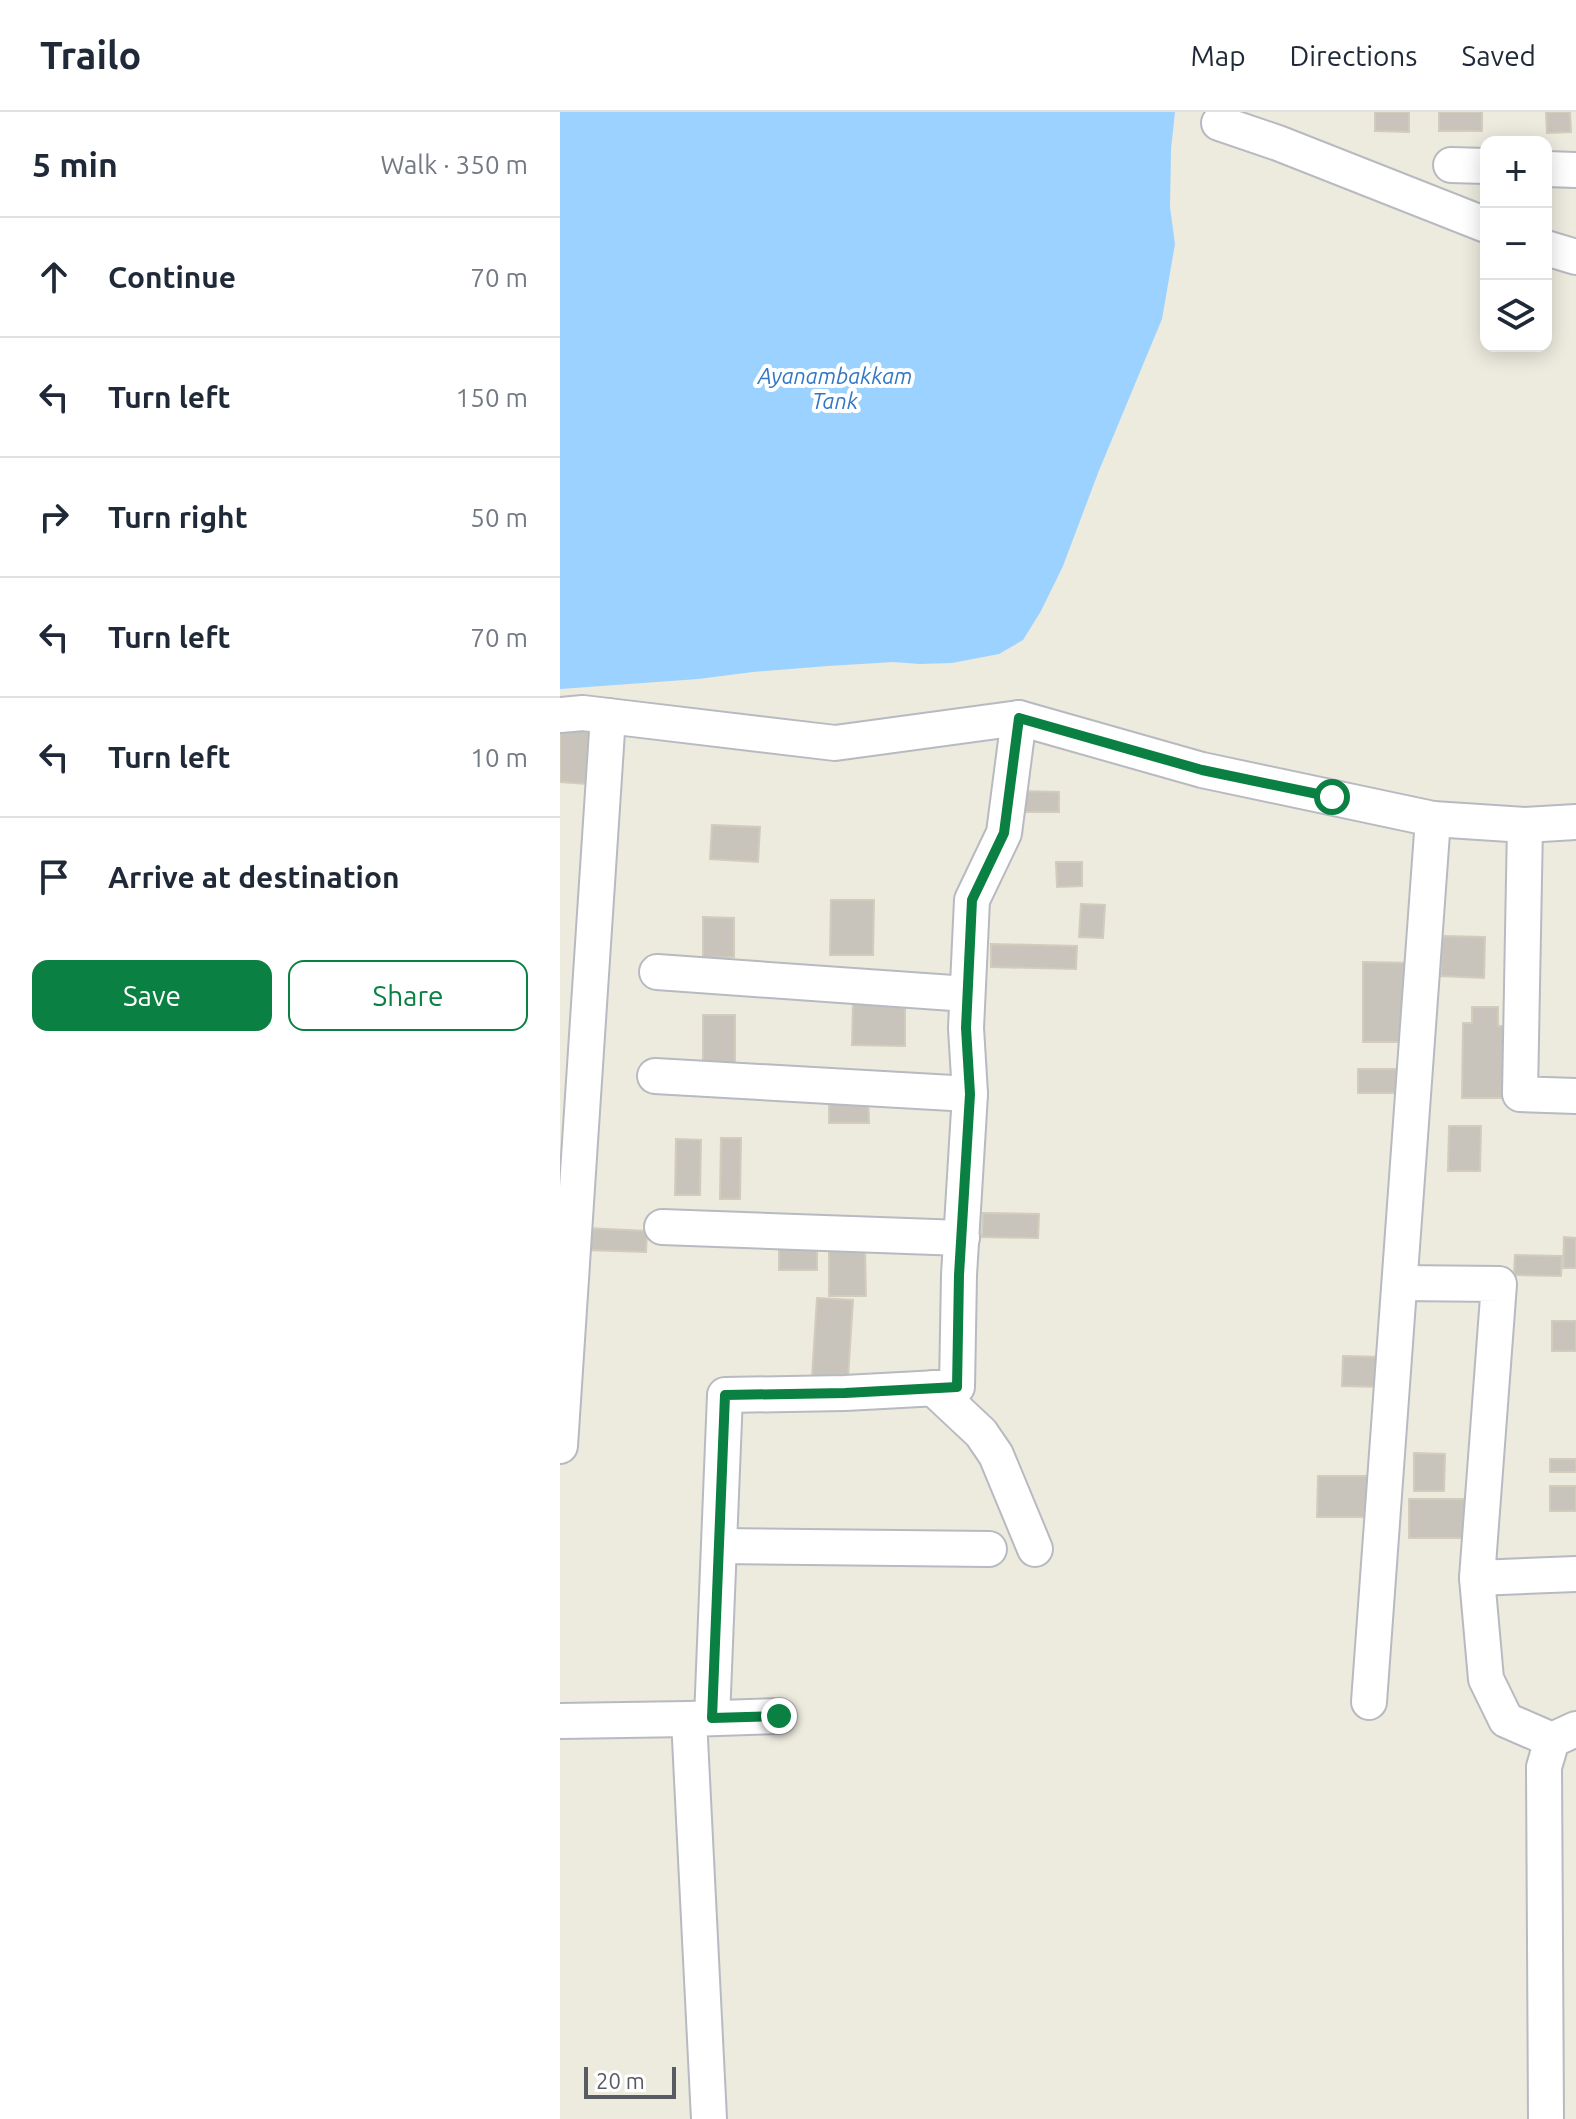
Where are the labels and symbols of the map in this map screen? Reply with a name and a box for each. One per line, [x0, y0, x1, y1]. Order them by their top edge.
water label: Ayanambakkam Tank [757, 363, 912, 413]
route start [1314, 779, 1350, 815]
route end [761, 1698, 797, 1734]
scale bar [584, 2063, 676, 2099]

